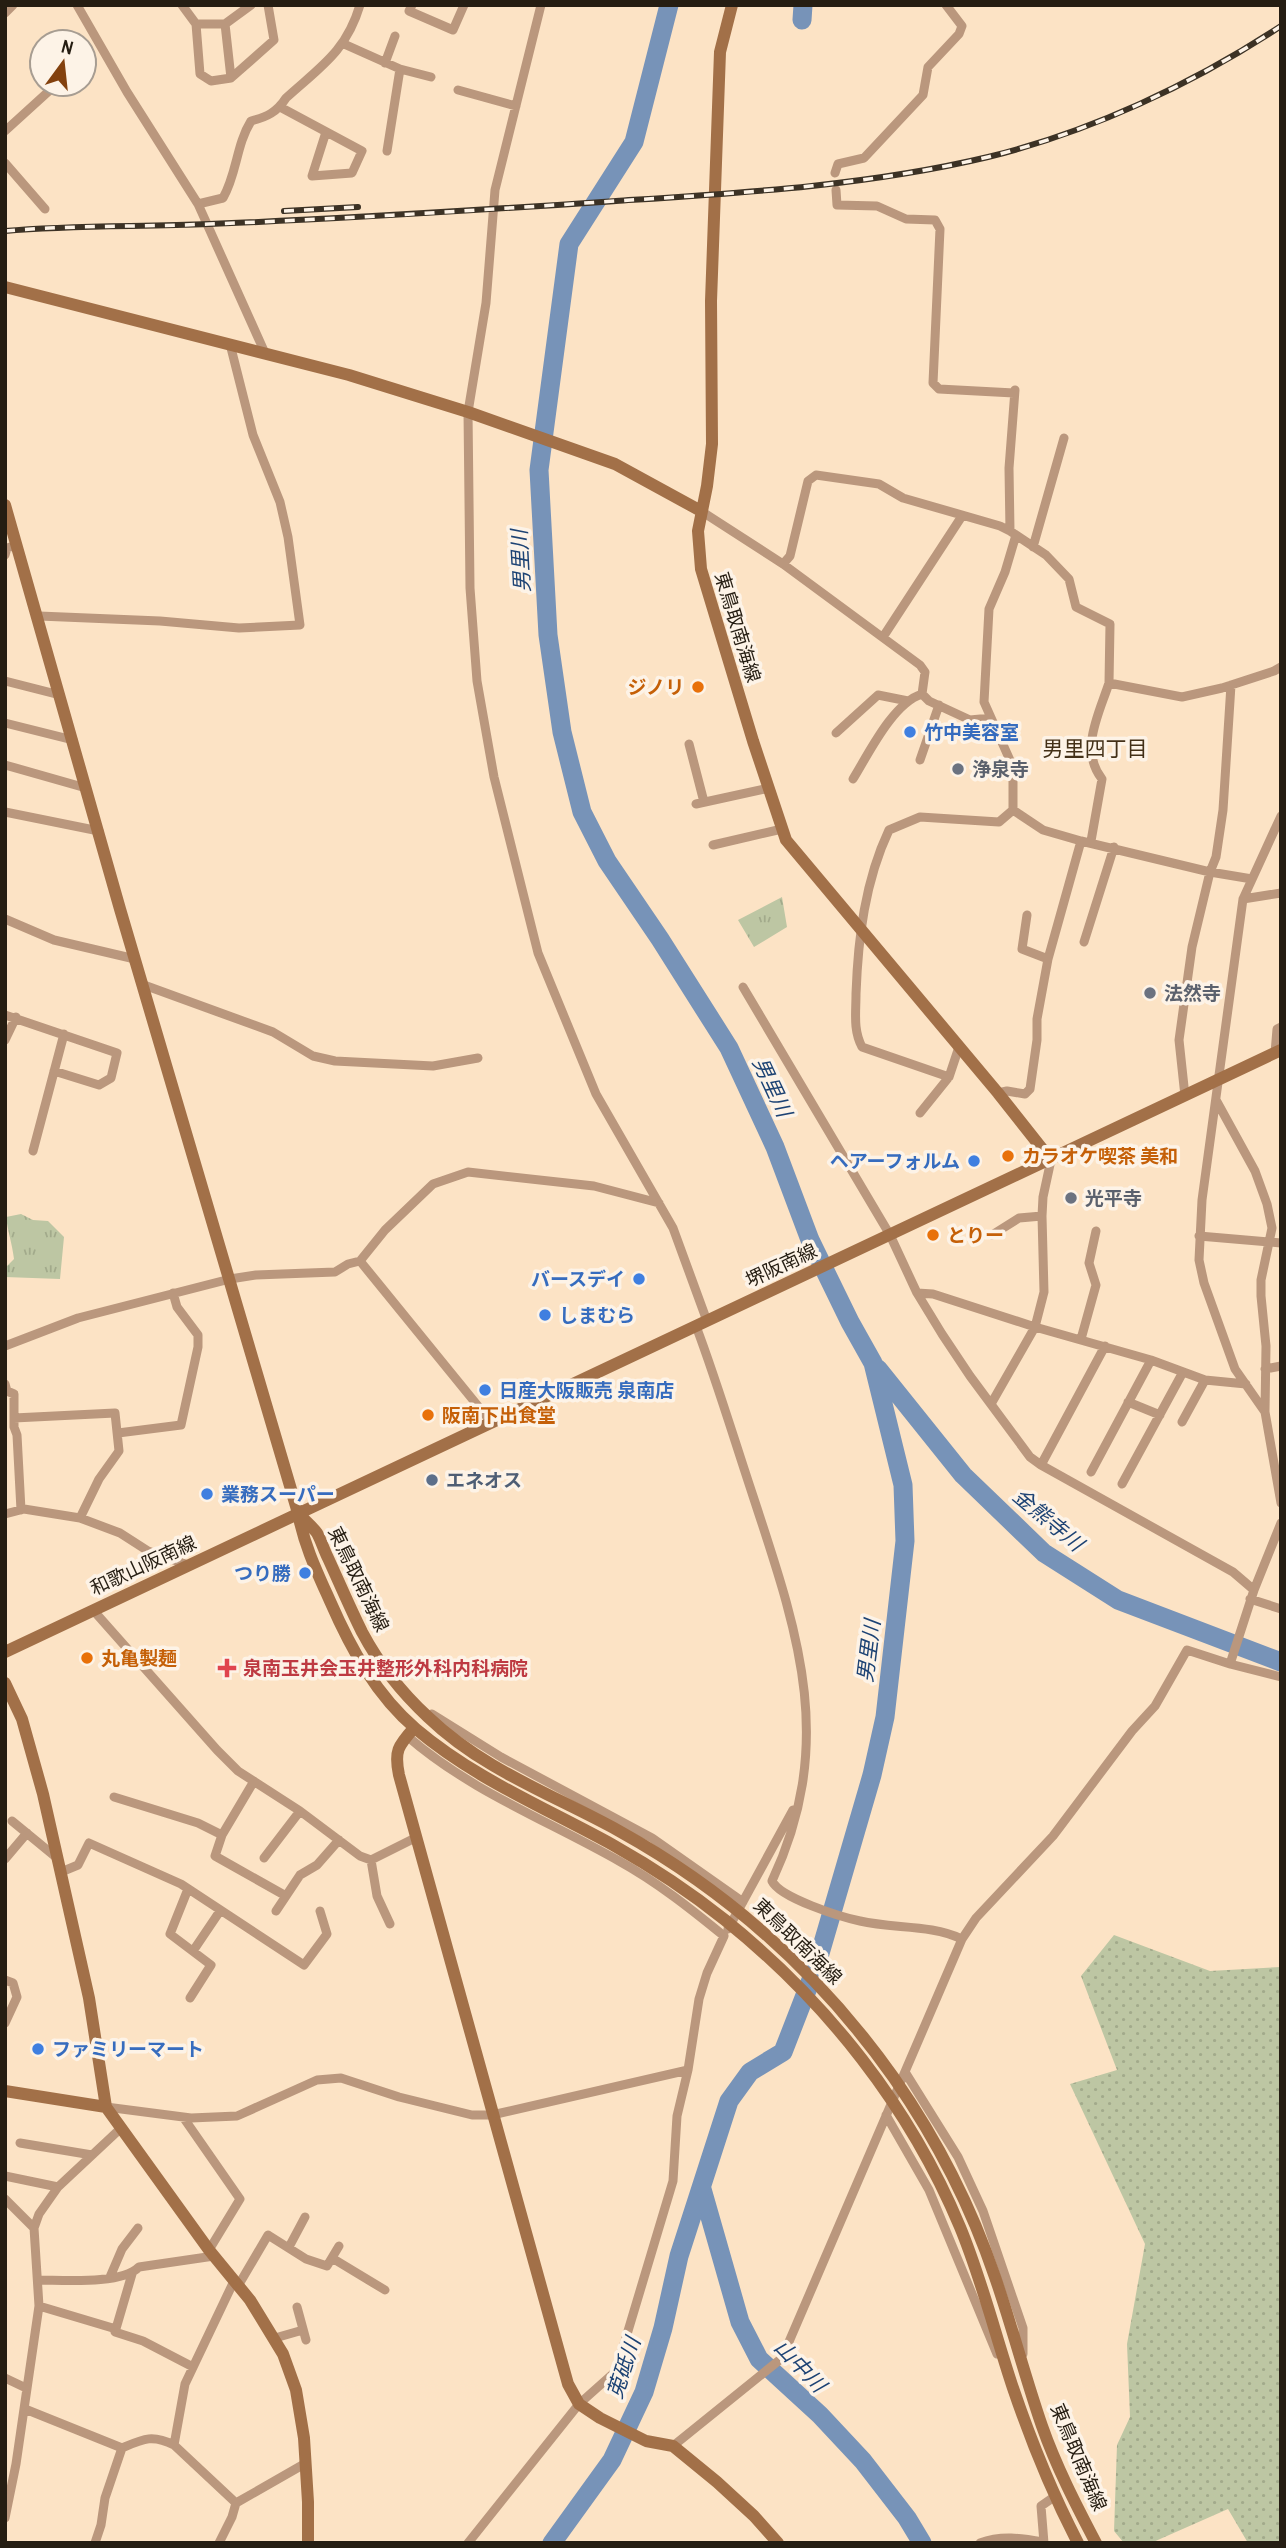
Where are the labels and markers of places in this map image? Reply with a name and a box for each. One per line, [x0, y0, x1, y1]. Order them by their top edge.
place label: ジノリ [627, 674, 684, 700]
marker: ジノリ [690, 679, 706, 695]
place label: 竹中美容室 [924, 719, 1019, 745]
marker: 竹中美容室 [902, 724, 918, 740]
place label: 浄泉寺 [972, 756, 1029, 782]
marker: 浄泉寺 [950, 761, 966, 777]
place label: 法然寺 [1164, 980, 1221, 1006]
marker: 法然寺 [1142, 985, 1158, 1001]
place label: カラオケ喫茶 美和 [1022, 1143, 1178, 1169]
place label: ヘアーフォルム [830, 1148, 960, 1174]
marker: カラオケ喫茶 美和 [1000, 1148, 1016, 1164]
marker: ヘアーフォルム [966, 1153, 982, 1169]
place label: 光平寺 [1085, 1185, 1142, 1211]
marker: 光平寺 [1063, 1190, 1079, 1206]
place label: とりー [947, 1222, 1004, 1248]
marker: とりー [925, 1227, 941, 1243]
place label: バースデイ [531, 1266, 625, 1292]
marker: バースデイ [631, 1271, 647, 1287]
place label: しまむら [559, 1302, 635, 1328]
marker: しまむら [537, 1307, 553, 1323]
place label: 日産大阪販売 泉南店 [499, 1377, 674, 1403]
marker: 日産大阪販売 泉南店 [477, 1382, 493, 1398]
place label: 阪南下出食堂 [442, 1402, 556, 1428]
marker: 阪南下出食堂 [420, 1407, 436, 1423]
place label: エネオス [446, 1467, 522, 1493]
marker: エネオス [424, 1472, 440, 1488]
place label: 業務スーパー [221, 1481, 335, 1507]
marker: 業務スーパー [199, 1486, 215, 1502]
place label: つり勝 [234, 1560, 291, 1586]
marker: つり勝 [297, 1565, 313, 1581]
place label: 丸亀製麺 [101, 1645, 177, 1671]
marker: 丸亀製麺 [79, 1650, 95, 1666]
place label: 泉南玉井会玉井整形外科内科病院 [243, 1655, 528, 1681]
marker: 泉南玉井会玉井整形外科内科病院 [217, 1658, 237, 1678]
place label: ファミリーマート [52, 2036, 204, 2062]
marker: ファミリーマート [30, 2041, 46, 2057]

